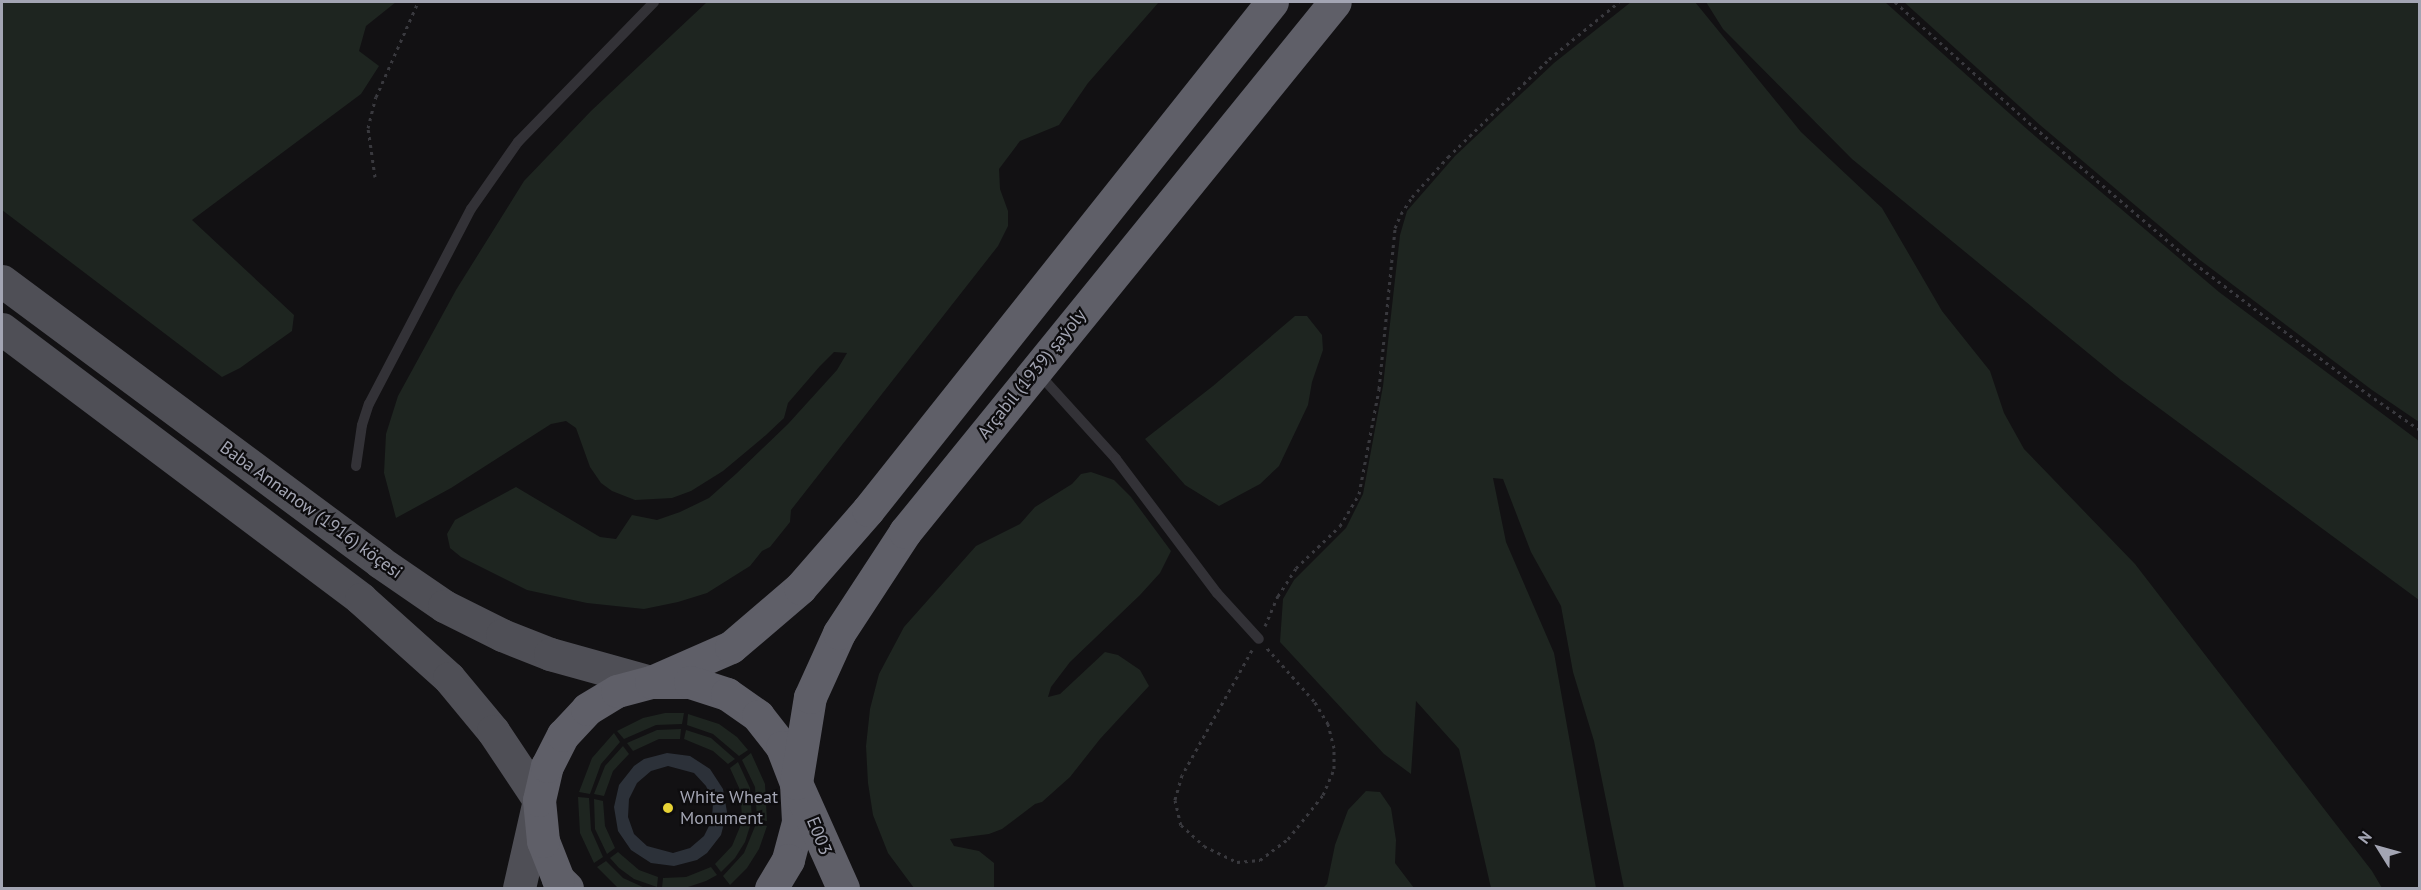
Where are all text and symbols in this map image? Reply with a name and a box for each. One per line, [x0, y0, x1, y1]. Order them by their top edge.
street label: Arçabil (1939) şaýoly [973, 305, 1091, 443]
street label: Baba Annanow (1916) köçesi [215, 436, 407, 584]
place label: White Wheat Monument [680, 787, 778, 830]
marker: White Wheat Monument [661, 801, 675, 815]
street label: E003 [802, 814, 836, 858]
north arrow [2349, 818, 2409, 878]
text: N [2353, 827, 2376, 847]

